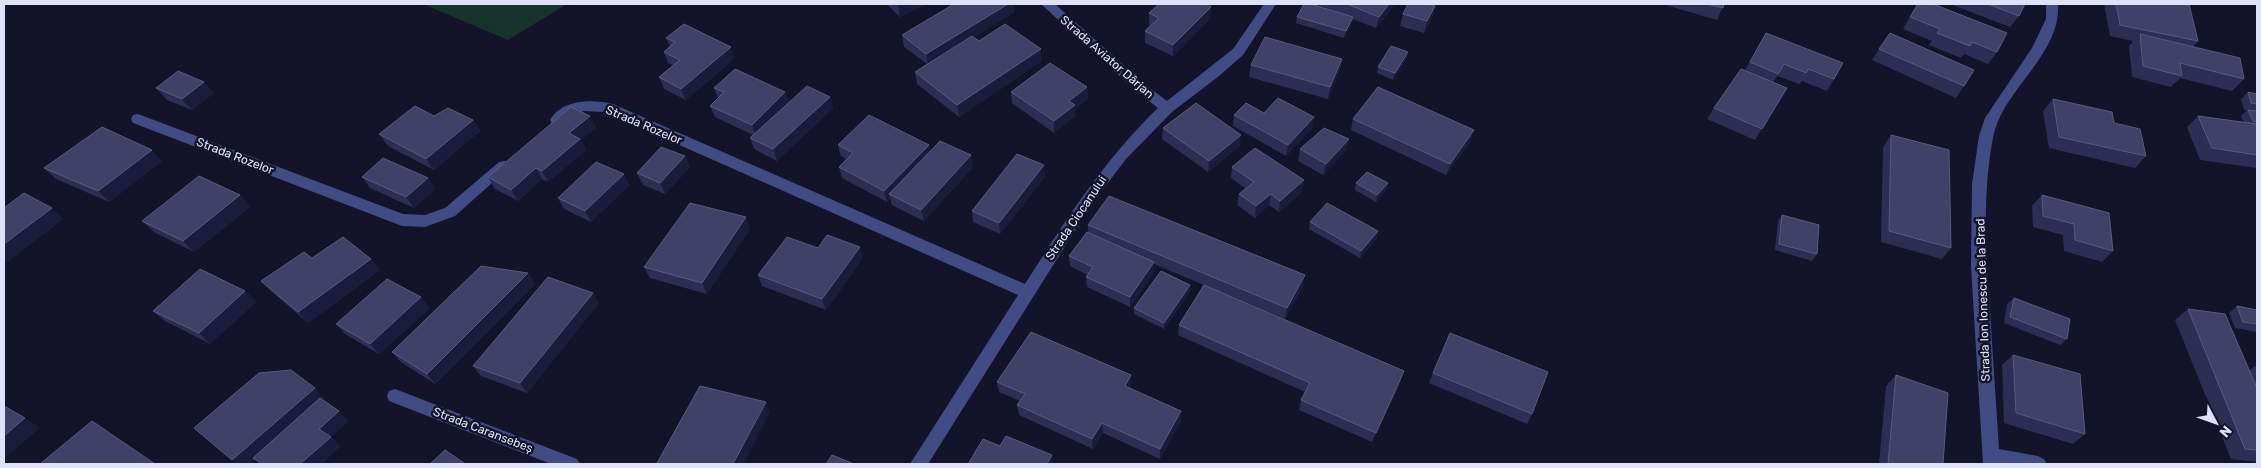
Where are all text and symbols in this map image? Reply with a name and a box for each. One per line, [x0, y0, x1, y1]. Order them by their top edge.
street label: Strada Aviator Dârjan [1058, 13, 1156, 101]
street label: Strada Rozelor [604, 103, 685, 148]
street label: Strada Rozelor [194, 135, 276, 177]
street label: Strada Ciocanului [1043, 173, 1109, 263]
street label: Strada Ion Ionescu de la Brad [1973, 218, 1993, 382]
north arrow [2191, 398, 2241, 448]
street label: Strada Caransebeș [431, 405, 535, 455]
text: N [2216, 422, 2235, 441]

